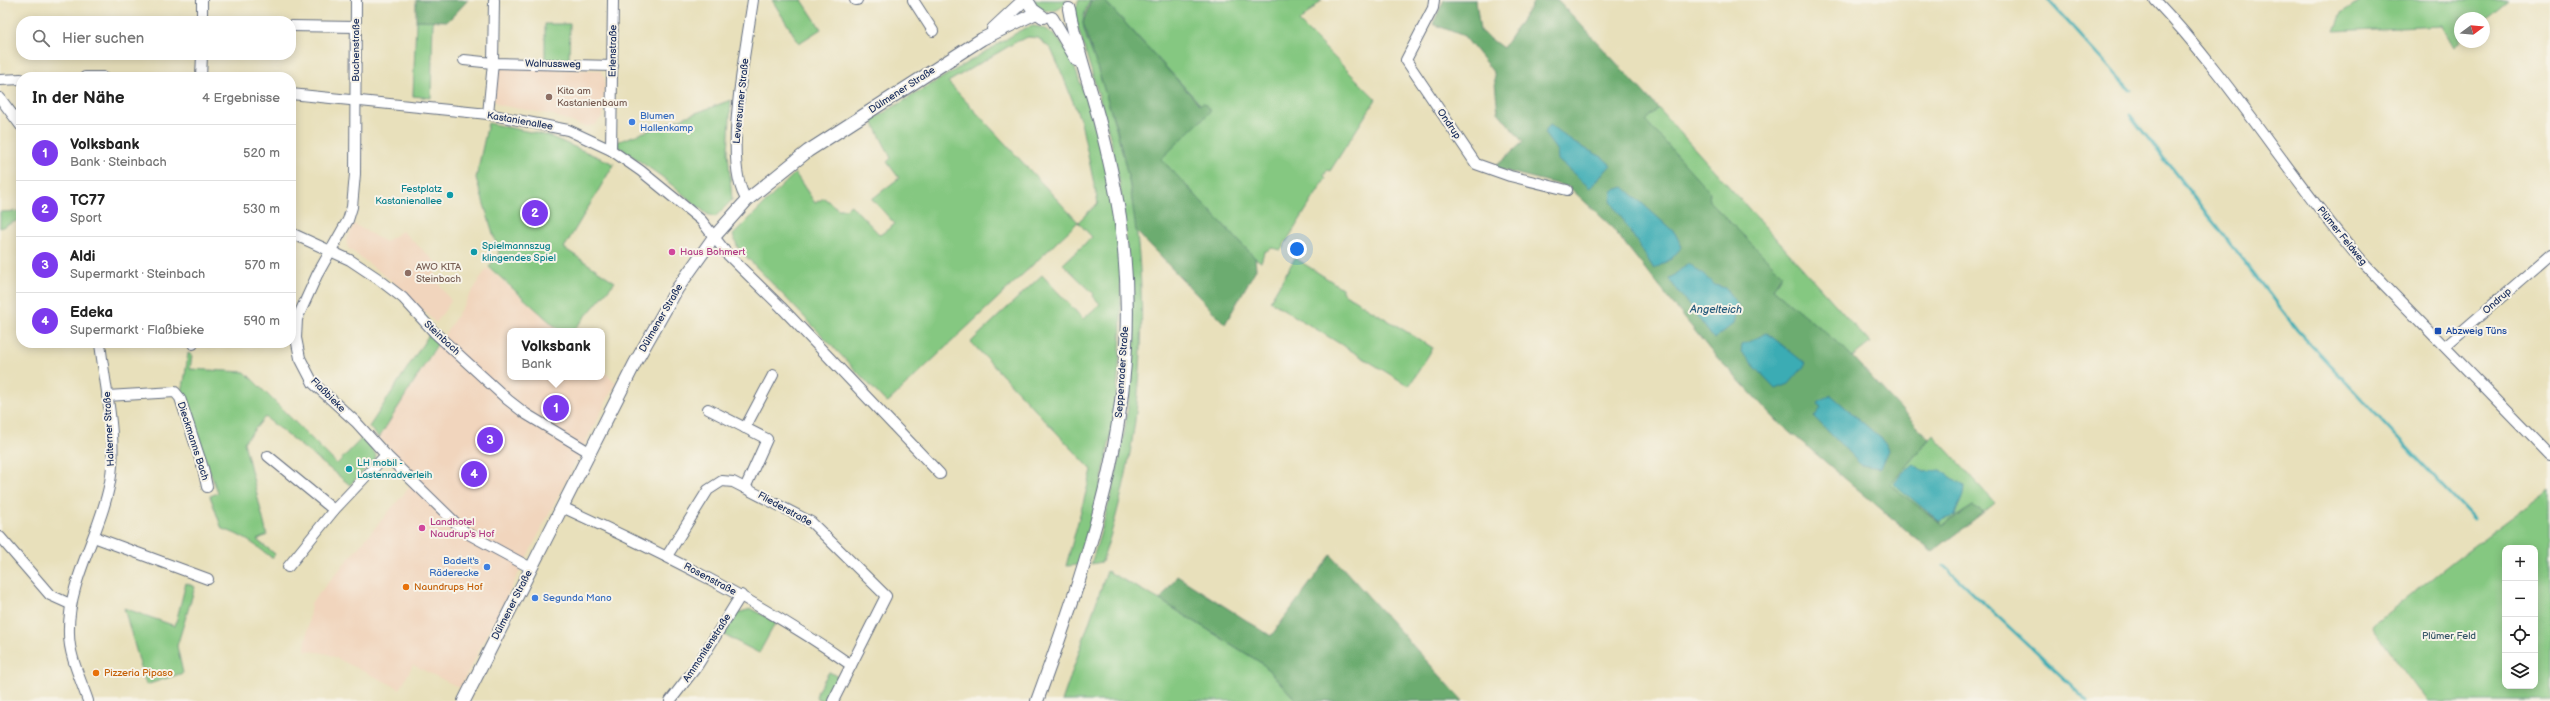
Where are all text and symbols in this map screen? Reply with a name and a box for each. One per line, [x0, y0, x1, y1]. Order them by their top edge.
north arrow [2454, 12, 2490, 48]
search box [16, 16, 296, 60]
street label: Buchenstraße [350, 18, 362, 82]
street label: Erlenstraße [607, 25, 619, 77]
icon: search [30, 27, 52, 49]
text: Hier suchen [62, 29, 144, 48]
street label: Leversumer Straße [731, 57, 751, 144]
street label: Walnussweg [525, 58, 581, 70]
street label: Dülmener Straße [867, 64, 938, 116]
place label: Kita am Kastanienbaum [557, 85, 627, 109]
text: In der Nähe [32, 88, 125, 108]
text: 4 Ergebnisse [202, 90, 280, 106]
marker: Kita am Kastanienbaum [544, 92, 554, 102]
street label: Ondrup [1435, 107, 1464, 142]
street label: Kastanienallee [486, 109, 554, 133]
place label: Blumen Hallenkamp [640, 110, 694, 134]
marker: Blumen Hallenkamp [627, 117, 637, 127]
text: Volksbank [70, 135, 139, 154]
text: 1 [42, 145, 48, 161]
text: 520 m [243, 145, 280, 161]
text: Bank · Steinbach [70, 154, 167, 170]
place label: Festplatz Kastanienallee [375, 183, 442, 207]
marker: Festplatz Kastanienallee [445, 190, 455, 200]
text: TC77 [70, 191, 105, 210]
pin: 2 [522, 198, 548, 228]
text: 2 [41, 201, 49, 217]
text: 530 m [243, 201, 280, 217]
street label: Plümer Feldweg [2315, 204, 2369, 268]
text: Sport [70, 210, 102, 226]
your location [1287, 239, 1307, 259]
place label: Spielmannszug klingendes Spiel [482, 240, 556, 264]
place label: Haus Bohmert [680, 246, 745, 258]
text: Aldi [70, 247, 95, 266]
marker: Spielmannszug klingendes Spiel [469, 247, 479, 257]
marker: Haus Bohmert [667, 247, 677, 257]
text: 3 [41, 257, 49, 273]
text: 570 m [244, 257, 280, 273]
place label: AWO KITA Steinbach [416, 261, 462, 285]
text: Supermarkt · Steinbach [70, 266, 205, 282]
marker: AWO KITA Steinbach [403, 268, 413, 278]
street label: Dülmener Straße [637, 282, 685, 354]
street label: Ondrup [2480, 285, 2514, 317]
text: Edeka [70, 303, 113, 322]
water label: Angelteich [1689, 303, 1742, 316]
text: 4 [41, 313, 49, 329]
text: 590 m [243, 313, 280, 329]
street label: Steinbach [421, 318, 463, 358]
text: Supermarkt · Flaßbieke [70, 322, 204, 338]
place label: Abzweig Tüns [2446, 325, 2507, 337]
street label: Seppenrader Straße [1113, 326, 1131, 418]
marker: Abzweig Tüns [2433, 326, 2443, 336]
popup [507, 328, 605, 380]
text: Volksbank [521, 337, 591, 356]
text: Bank [521, 356, 551, 372]
street label: Flaßbieke [308, 375, 348, 415]
street label: Halterner Straße [101, 391, 117, 467]
pin: 1 [543, 393, 569, 423]
street label: Dieckmanns Bach [175, 400, 212, 482]
pin: 3 [477, 425, 503, 455]
place label: LH mobil - Lastenradverleih [357, 457, 433, 481]
pin: 4 [461, 459, 487, 489]
marker: LH mobil - Lastenradverleih [344, 464, 354, 474]
street label: Fliederstraße [756, 489, 814, 529]
place label: Landhotel Naudrup's Hof [430, 516, 495, 540]
marker: Landhotel Naudrup's Hof [417, 523, 427, 533]
map controls [2502, 545, 2538, 689]
button: + [2502, 545, 2538, 581]
place label: Badelt's Räderecke [429, 555, 479, 579]
street label: Rosenstraße [682, 560, 738, 598]
marker: Badelt's Räderecke [482, 562, 492, 572]
street label: Dülmener Straße [489, 568, 535, 642]
place label: Naundrups Hof [414, 581, 483, 593]
button: − [2502, 581, 2538, 617]
marker: Naundrups Hof [401, 582, 411, 592]
place label: Segunda Mano [543, 592, 612, 604]
marker: Segunda Mano [530, 593, 540, 603]
street label: Ammonitenstraße [680, 611, 734, 685]
button: locate [2502, 617, 2538, 653]
park label: Plümer Feld [2422, 630, 2476, 642]
button: layers [2502, 653, 2538, 689]
place label: Pizzeria Pipaso [104, 667, 173, 679]
marker: Pizzeria Pipaso [91, 668, 101, 678]

